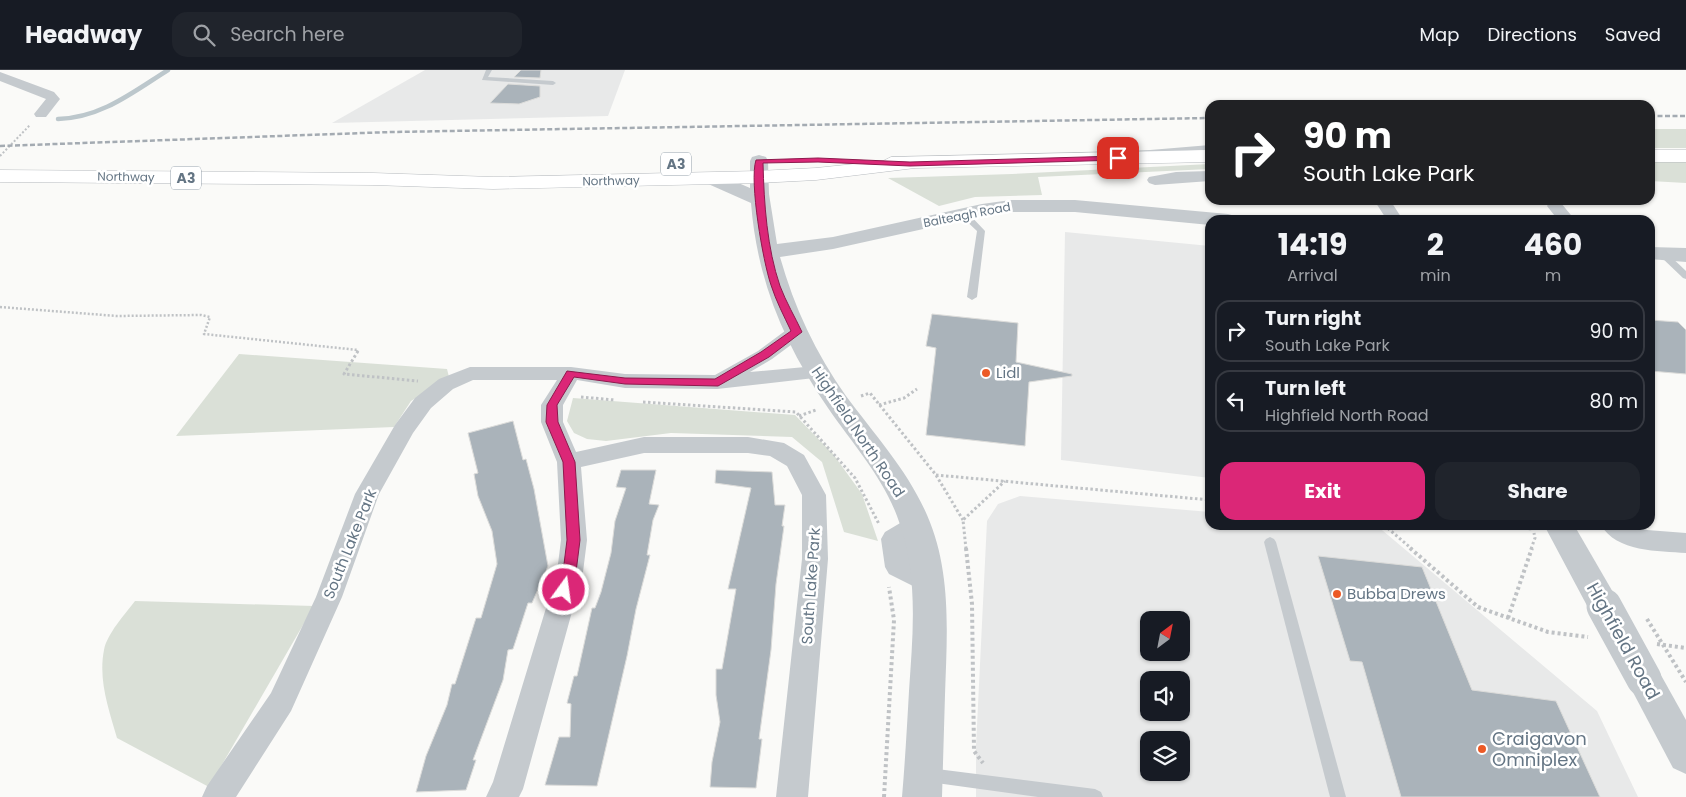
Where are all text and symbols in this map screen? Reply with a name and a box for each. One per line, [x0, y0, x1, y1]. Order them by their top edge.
search box [172, 12, 522, 57]
text: Headway [25, 18, 142, 51]
icon: search [190, 21, 218, 49]
text: Search here [230, 21, 345, 48]
text: Map [1420, 22, 1459, 47]
text: Directions [1487, 22, 1577, 47]
text: Saved [1605, 22, 1661, 47]
text: 90 m [1303, 111, 1392, 160]
icon: right [1220, 120, 1285, 185]
pin [1097, 137, 1139, 179]
icon: arrive [1104, 144, 1132, 172]
road number: A3 [661, 152, 691, 176]
text: South Lake Park [1303, 158, 1474, 189]
road number: A3 [171, 166, 201, 190]
street label: Northway [97, 168, 155, 186]
street label: Northway [582, 171, 640, 189]
street label: Balteagh Road [922, 198, 1012, 231]
text: 14:19 [1278, 223, 1347, 266]
text: 2 [1427, 223, 1444, 266]
text: 460 [1523, 223, 1582, 266]
text: Arrival [1287, 264, 1338, 287]
text: min [1420, 264, 1451, 287]
text: m [1545, 264, 1561, 287]
text: Turn right [1265, 305, 1361, 332]
icon: right [1222, 317, 1250, 345]
text: 90 m [1589, 318, 1638, 345]
text: South Lake Park [1265, 334, 1390, 357]
street label: Highfield North Road [807, 362, 910, 501]
place label: Lidl [996, 362, 1020, 383]
marker: Lidl [980, 367, 992, 379]
text: Turn left [1265, 375, 1346, 402]
icon: left [1222, 387, 1250, 415]
text: 80 m [1589, 388, 1638, 415]
text: Highfield North Road [1265, 404, 1429, 427]
button: Exit [1220, 462, 1425, 520]
button: Share [1435, 462, 1640, 520]
street label: South Lake Park [318, 485, 381, 602]
street label: South Lake Park [796, 527, 825, 645]
position arrow [537, 563, 589, 615]
street label: Highfield Road [1581, 578, 1666, 704]
place label: Bubba Drews [1347, 583, 1446, 604]
marker: Bubba Drews [1331, 588, 1343, 600]
north arrow [1140, 611, 1190, 661]
map controls [1140, 611, 1190, 781]
button: sound [1140, 671, 1190, 721]
place label: Craigavon Omniplex [1492, 726, 1587, 772]
button: layers [1140, 731, 1190, 781]
marker: Craigavon Omniplex [1476, 743, 1488, 755]

